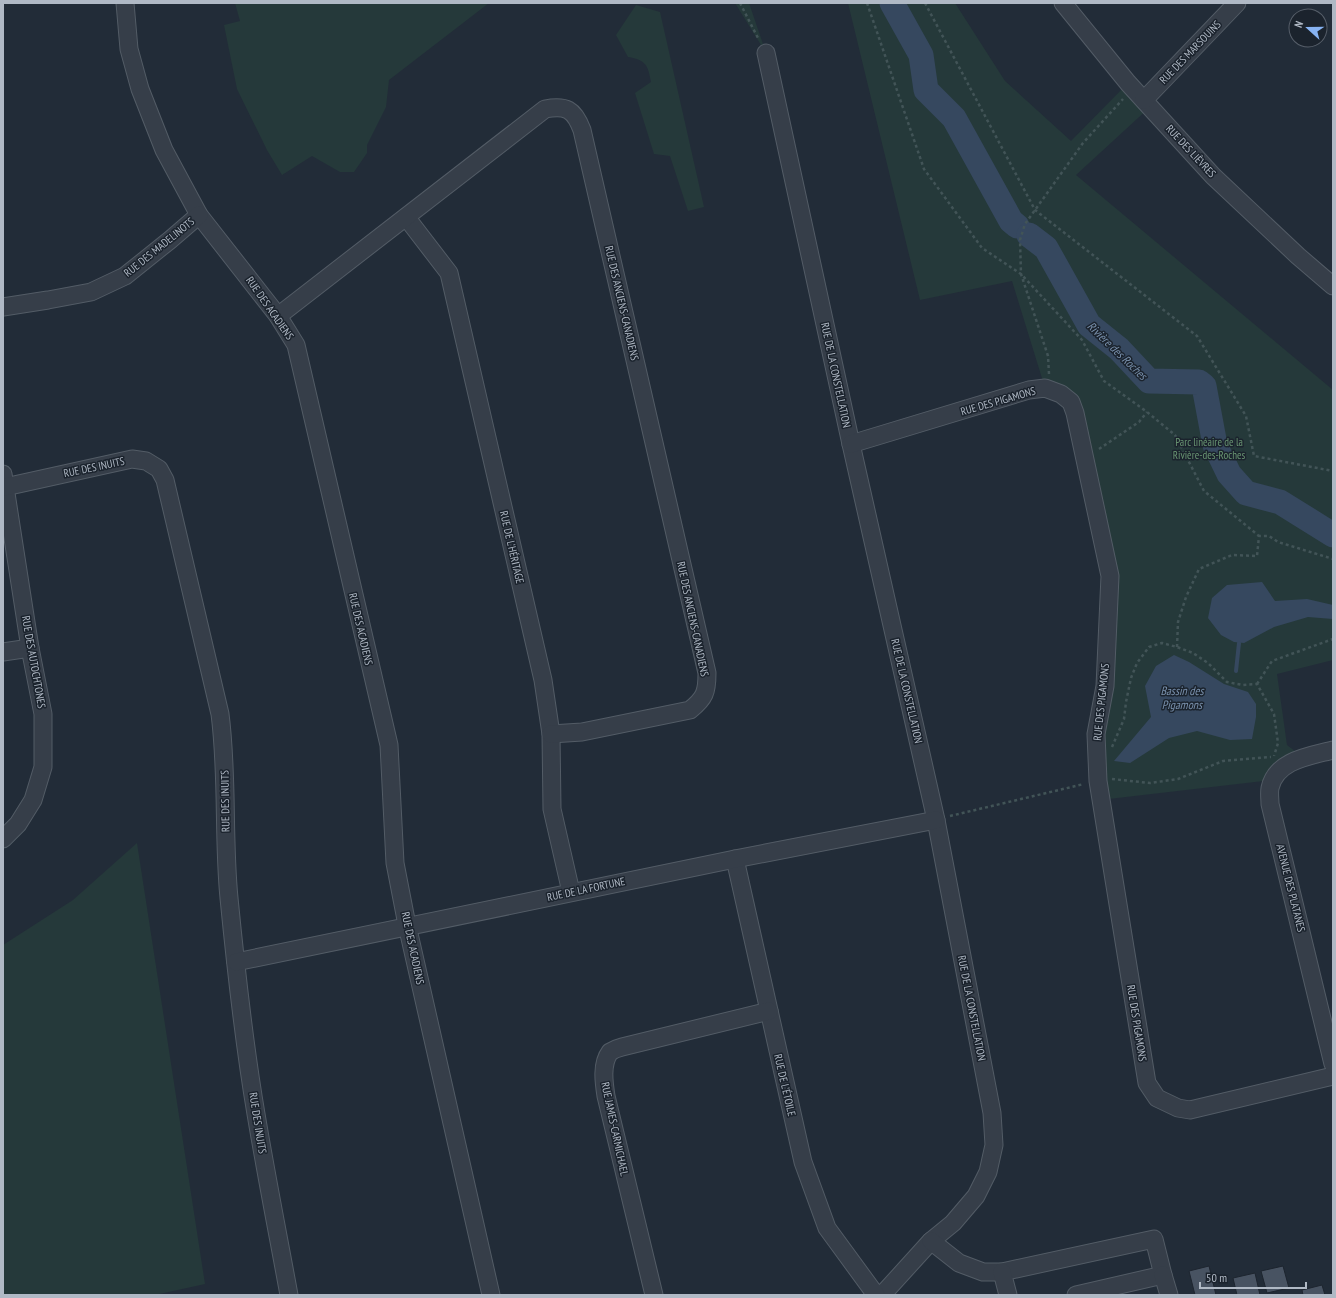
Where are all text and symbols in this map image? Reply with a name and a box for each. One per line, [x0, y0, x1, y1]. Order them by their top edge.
north arrow [1288, 8, 1328, 48]
street label: RUE DES MARSOUINS [1156, 17, 1224, 87]
text: N [1291, 19, 1306, 30]
street label: RUE DES LIÈVRES [1163, 122, 1219, 181]
street label: RUE DES MADELINOTS [121, 214, 197, 280]
street label: RUE DES ANCIENS-CANADIENS [602, 244, 642, 362]
street label: RUE DES ACADIENS [243, 274, 297, 343]
water label: Rivière des Roches [1084, 318, 1152, 384]
street label: RUE DE LA CONSTELLATION [818, 321, 854, 429]
street label: RUE DES PIGAMONS [959, 384, 1037, 418]
park label: Parc linéaire de la Rivière-des-Roches [1173, 435, 1246, 462]
street label: RUE DES INUITS [62, 454, 126, 480]
street label: RUE DE L'HÉRITAGE [497, 509, 527, 585]
street label: RUE DES ANCIENS-CANADIENS [674, 560, 712, 678]
street label: RUE DES ACADIENS [346, 591, 376, 667]
street label: RUE DES AUTOCHTONES [19, 615, 49, 710]
street label: RUE DE LA CONSTELLATION [888, 637, 926, 745]
street label: RUE DES PIGAMONS [1090, 662, 1112, 741]
water label: Bassin des Pigamons [1160, 683, 1206, 712]
street label: RUE DES INUITS [217, 770, 233, 832]
street label: AVENUE DES PLATANES [1273, 843, 1309, 934]
street label: RUE DE LA FORTUNE [546, 874, 627, 904]
street label: RUE DES ACADIENS [398, 910, 428, 986]
street label: RUE DE LA CONSTELLATION [955, 954, 989, 1062]
street label: RUE DES PIGAMONS [1124, 984, 1150, 1063]
street label: RUE DE L'ÉTOILE [771, 1053, 799, 1118]
street label: RUE JAMES-CARMICHAEL [598, 1081, 632, 1178]
street label: RUE DES INUITS [246, 1091, 270, 1155]
scale bar [1200, 1264, 1306, 1290]
text: 50 m [1206, 1270, 1227, 1285]

